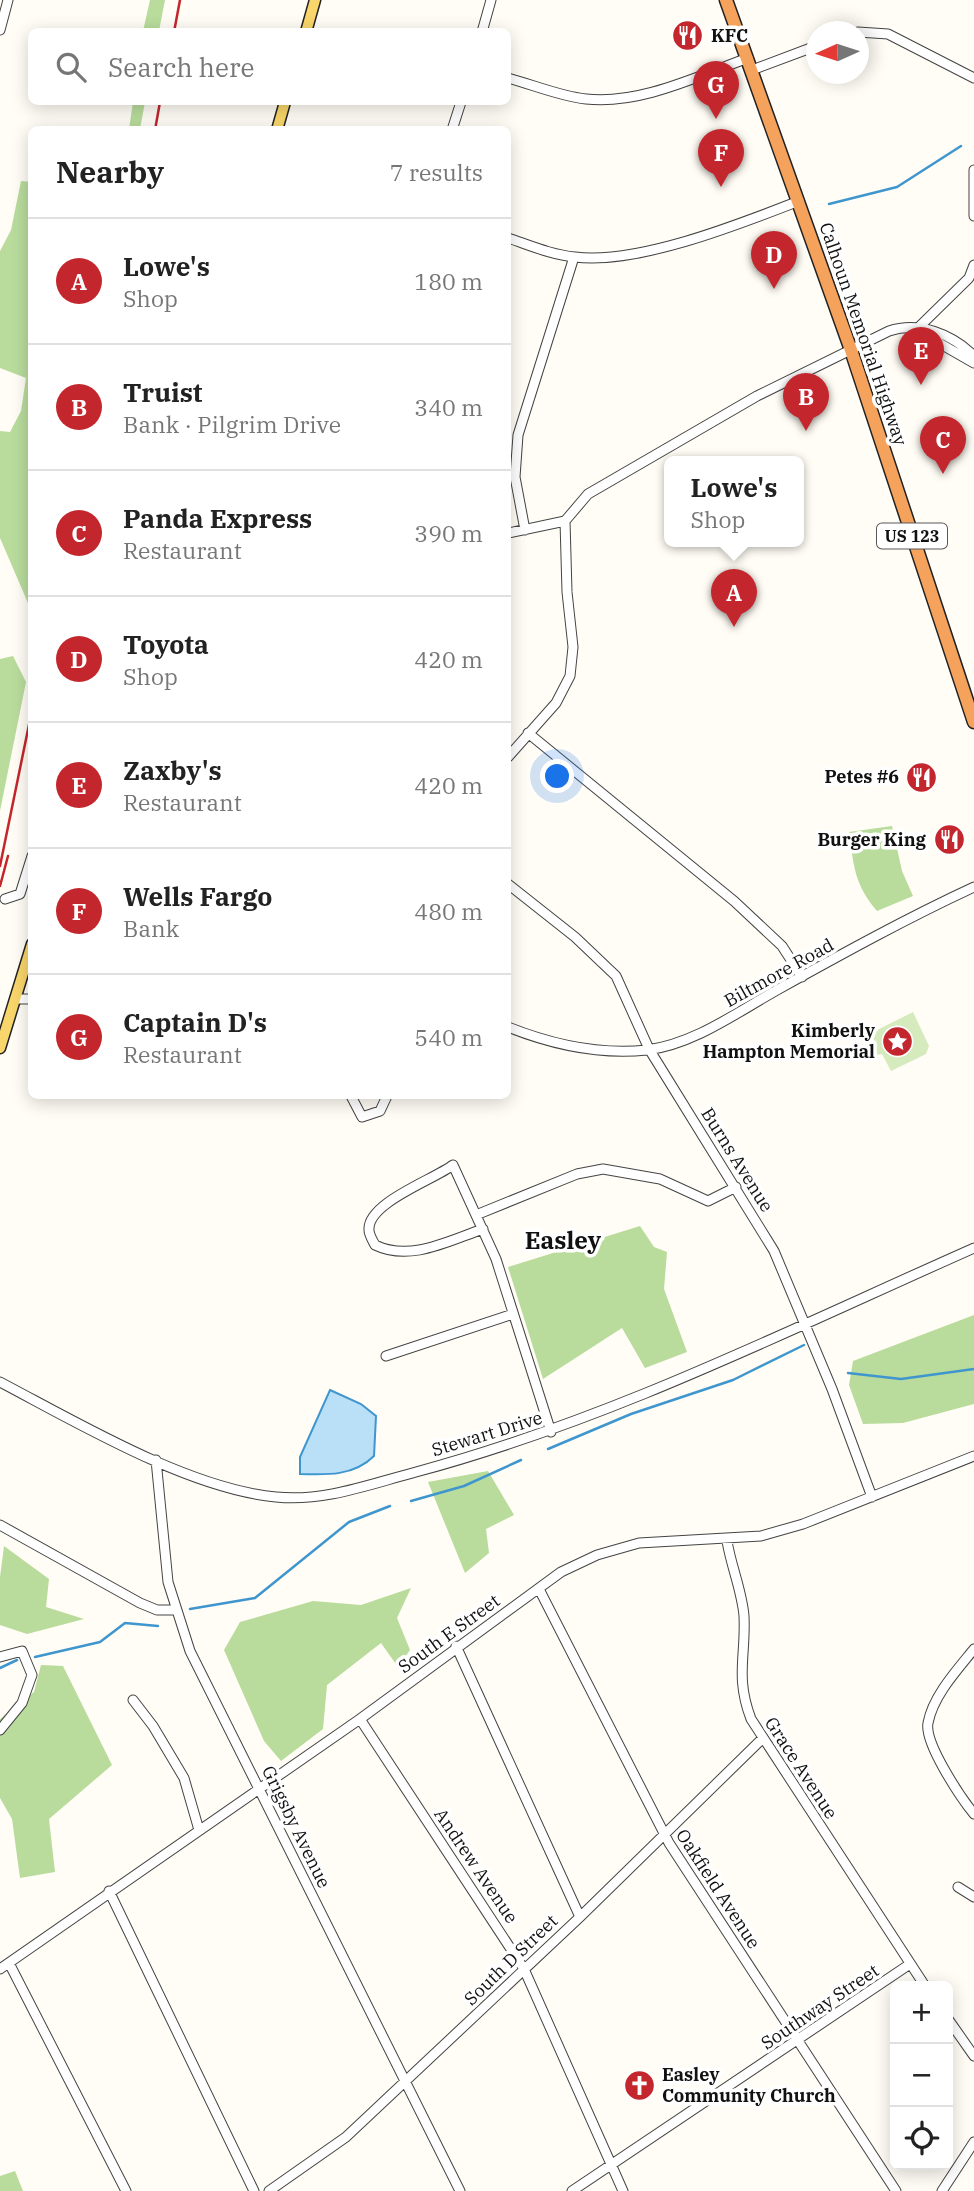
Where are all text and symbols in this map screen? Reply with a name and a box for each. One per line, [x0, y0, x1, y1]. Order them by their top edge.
restaurant icon: KFC [671, 19, 705, 53]
north arrow [806, 21, 869, 84]
place label: KFC [711, 24, 748, 47]
search box [28, 28, 511, 105]
icon: search [52, 48, 90, 86]
text: Search here [108, 50, 254, 84]
pin: G [693, 61, 739, 119]
pin: F [698, 129, 744, 187]
text: Nearby [56, 152, 164, 191]
text: 7 results [390, 157, 483, 187]
street label: Calhoun Memorial Highway [814, 219, 913, 449]
pin: D [751, 231, 797, 289]
text: Lowe's [123, 249, 210, 283]
text: A [71, 266, 87, 296]
text: 180 m [414, 266, 483, 296]
text: Shop [123, 283, 178, 313]
pin: E [898, 327, 944, 385]
pin: B [783, 373, 829, 431]
text: Truist [123, 375, 203, 409]
text: B [71, 392, 87, 422]
text: 340 m [414, 392, 483, 422]
text: Bank · Pilgrim Drive [123, 409, 341, 439]
pin: C [920, 416, 966, 474]
popup [664, 456, 804, 547]
text: Lowe's [691, 470, 778, 504]
text: Panda Express [123, 501, 312, 535]
text: Shop [691, 504, 745, 534]
text: C [71, 518, 87, 548]
text: 390 m [414, 518, 483, 548]
road number: US 123 [877, 524, 947, 548]
text: Restaurant [123, 535, 242, 565]
pin: A [711, 569, 757, 627]
text: Toyota [123, 627, 209, 661]
text: D [70, 644, 88, 674]
text: 420 m [414, 644, 483, 674]
text: Shop [123, 661, 178, 691]
text: Zaxby's [123, 753, 222, 787]
your location [540, 759, 574, 793]
restaurant icon: Petes #6 [905, 760, 939, 794]
place label: Petes #6 [824, 765, 899, 788]
text: E [71, 770, 87, 800]
text: 420 m [414, 770, 483, 800]
text: Restaurant [123, 787, 242, 817]
restaurant icon: Burger King [932, 823, 966, 857]
place label: Burger King [818, 828, 927, 851]
text: Wells Fargo [123, 879, 272, 913]
text: F [72, 896, 86, 926]
text: 480 m [414, 896, 483, 926]
text: Bank [123, 913, 179, 943]
street label: Biltmore Road [720, 933, 838, 1012]
text: Captain D's [123, 1005, 267, 1039]
place label: Kimberly Hampton Memorial [703, 1019, 876, 1063]
text: G [70, 1022, 88, 1052]
text: 540 m [414, 1022, 483, 1052]
place icon: Kimberly Hampton Memorial [881, 1024, 915, 1058]
text: Restaurant [123, 1039, 242, 1069]
street label: Burns Avenue [696, 1103, 779, 1216]
district label: Easley [525, 1224, 602, 1256]
street label: Stewart Drive [429, 1406, 545, 1461]
street label: South E Street [393, 1589, 504, 1678]
street label: Grace Avenue [760, 1712, 843, 1823]
street label: Grigsby Avenue [257, 1762, 336, 1892]
street label: Andrew Avenue [429, 1804, 523, 1928]
street label: Oakfield Avenue [671, 1825, 766, 1953]
street label: South D Street [459, 1909, 562, 2010]
street label: Southway Street [756, 1959, 883, 2054]
map controls [890, 1981, 953, 2170]
button: + [890, 1981, 953, 2044]
button: − [890, 2044, 953, 2107]
place label: Easley Community Church [662, 2063, 836, 2107]
church icon: Easley Community Church [622, 2068, 656, 2102]
button: locate [890, 2107, 953, 2170]

